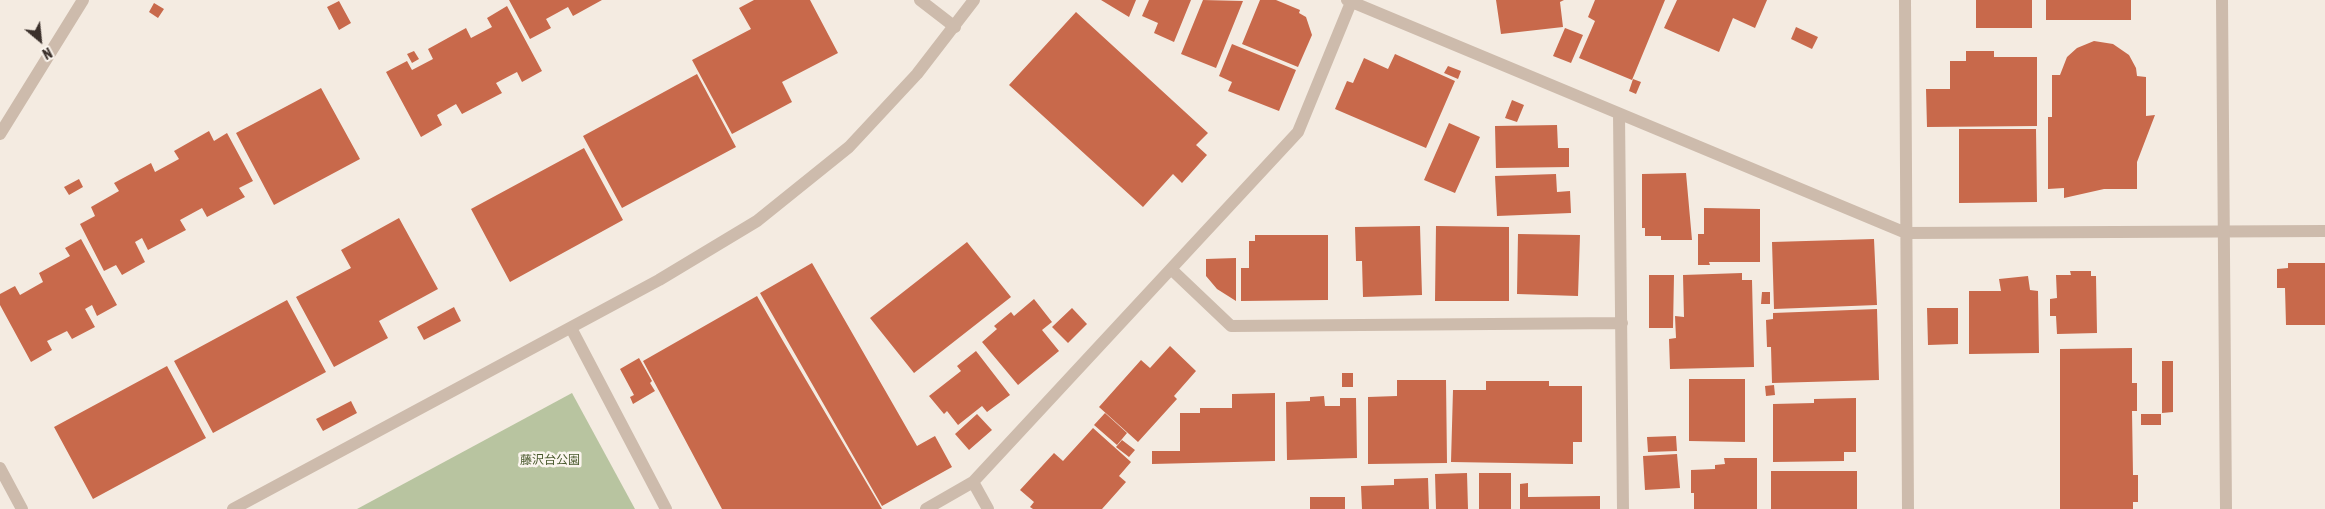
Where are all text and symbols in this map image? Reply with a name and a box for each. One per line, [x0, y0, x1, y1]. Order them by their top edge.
north arrow [15, 15, 65, 65]
text: N [40, 44, 54, 62]
park label: 藤沢台公園 [520, 453, 580, 467]

